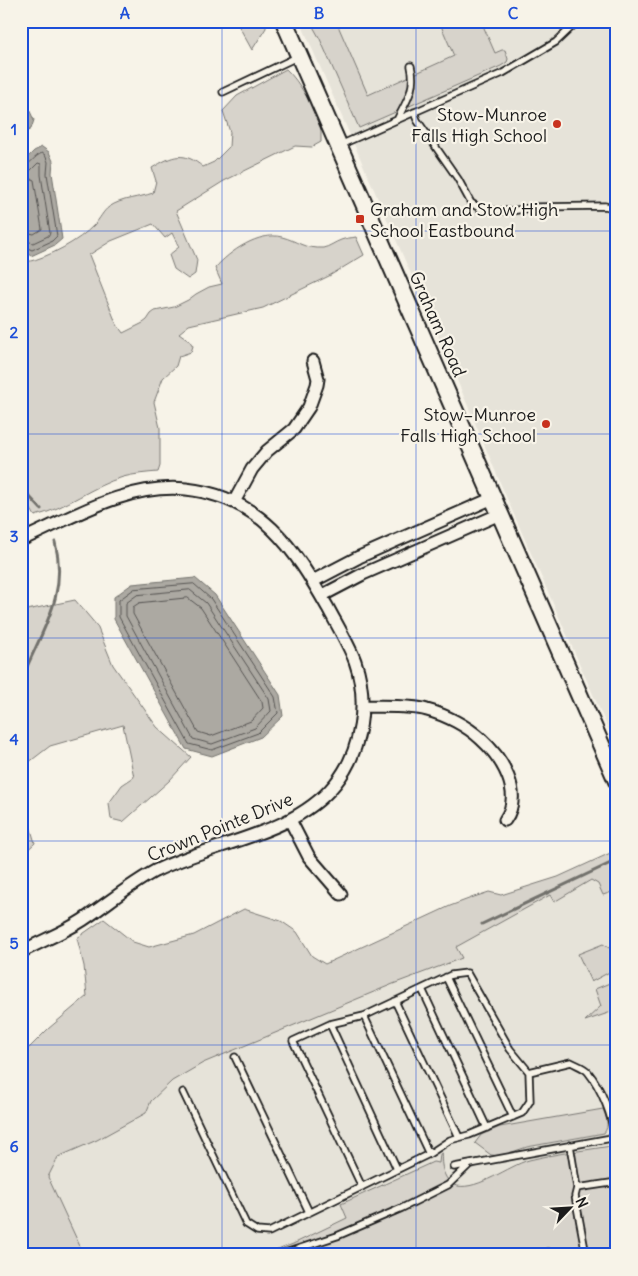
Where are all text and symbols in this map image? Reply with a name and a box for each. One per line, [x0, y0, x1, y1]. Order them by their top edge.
text: A [120, 3, 130, 23]
text: B [314, 3, 325, 23]
text: C [508, 3, 519, 23]
place label: Stow-Munroe Falls High School [411, 103, 547, 147]
marker: Stow-Munroe Falls High School [551, 118, 563, 130]
text: 1 [11, 119, 17, 139]
place label: Graham and Stow High School Eastbound [370, 198, 558, 242]
marker: Graham and Stow High School Eastbound [354, 213, 366, 225]
street label: Graham Road [404, 268, 472, 381]
text: 2 [10, 322, 19, 342]
place label: Stow–Munroe Falls High School [400, 403, 536, 447]
marker: Stow–Munroe Falls High School [540, 418, 552, 430]
text: 3 [9, 526, 19, 546]
text: 4 [9, 729, 19, 749]
street label: Crown Pointe Drive [144, 787, 296, 867]
text: 5 [9, 933, 19, 953]
text: 6 [9, 1136, 19, 1156]
north arrow [546, 1184, 596, 1234]
text: N [572, 1194, 592, 1211]

